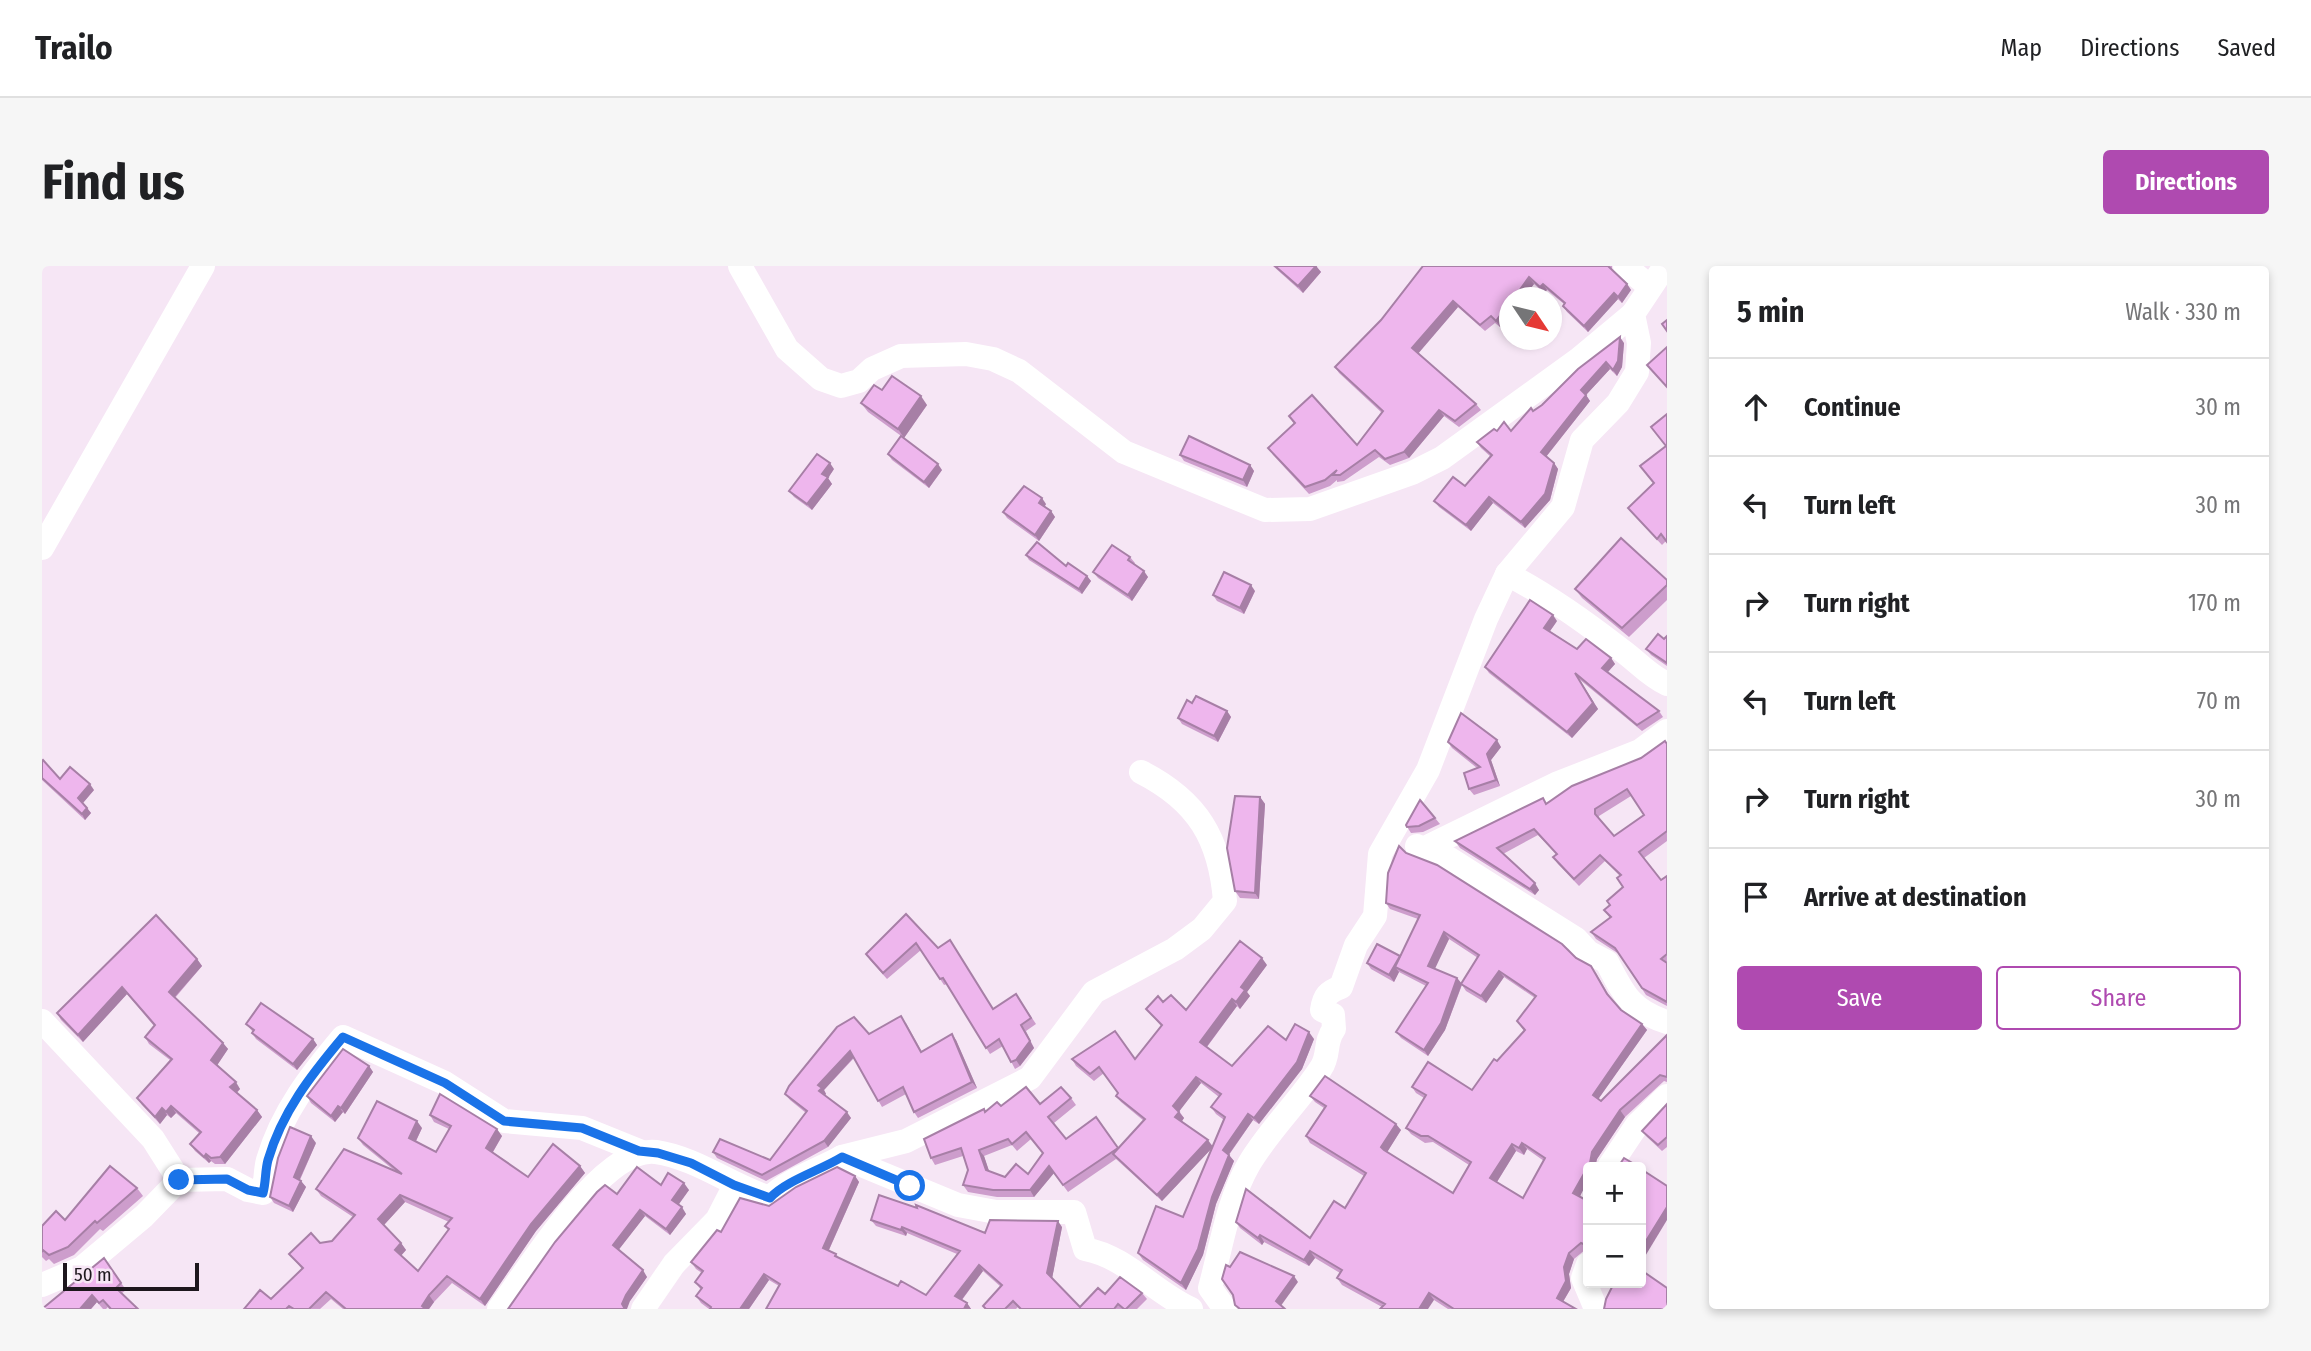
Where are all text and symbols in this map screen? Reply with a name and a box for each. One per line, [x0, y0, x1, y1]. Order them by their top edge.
text: Trailo [35, 28, 113, 68]
text: Map [2001, 34, 2042, 62]
text: Directions [2080, 34, 2179, 62]
text: Saved [2217, 34, 2276, 62]
button: Directions [2103, 150, 2269, 214]
text: Find us [42, 153, 185, 212]
north arrow [1499, 287, 1562, 350]
text: 5 min [1737, 294, 1804, 330]
text: Walk · 330 m [2125, 298, 2241, 326]
icon: ahead [1737, 388, 1775, 426]
text: Continue [1804, 392, 1901, 423]
text: 30 m [2196, 393, 2241, 421]
icon: left [1737, 486, 1775, 524]
text: Turn left [1804, 490, 1896, 521]
text: 30 m [2196, 491, 2241, 519]
icon: right [1737, 584, 1775, 622]
text: Turn right [1804, 588, 1910, 619]
text: 170 m [2188, 589, 2241, 617]
icon: left [1737, 682, 1775, 720]
text: Turn left [1804, 686, 1896, 717]
text: 70 m [2197, 687, 2241, 715]
icon: right [1737, 780, 1775, 818]
text: Turn right [1804, 784, 1910, 815]
text: 30 m [2196, 785, 2241, 813]
icon: arrive [1737, 878, 1775, 916]
text: Arrive at destination [1804, 882, 2027, 913]
button: Save [1737, 966, 1982, 1030]
button: Share [1996, 966, 2241, 1030]
map controls [1583, 1162, 1646, 1288]
button: + [1583, 1162, 1646, 1225]
route end [163, 1164, 194, 1195]
route start [894, 1170, 925, 1201]
button: − [1583, 1225, 1646, 1288]
scale bar [63, 1260, 200, 1292]
text: 50 m [74, 1263, 112, 1286]

